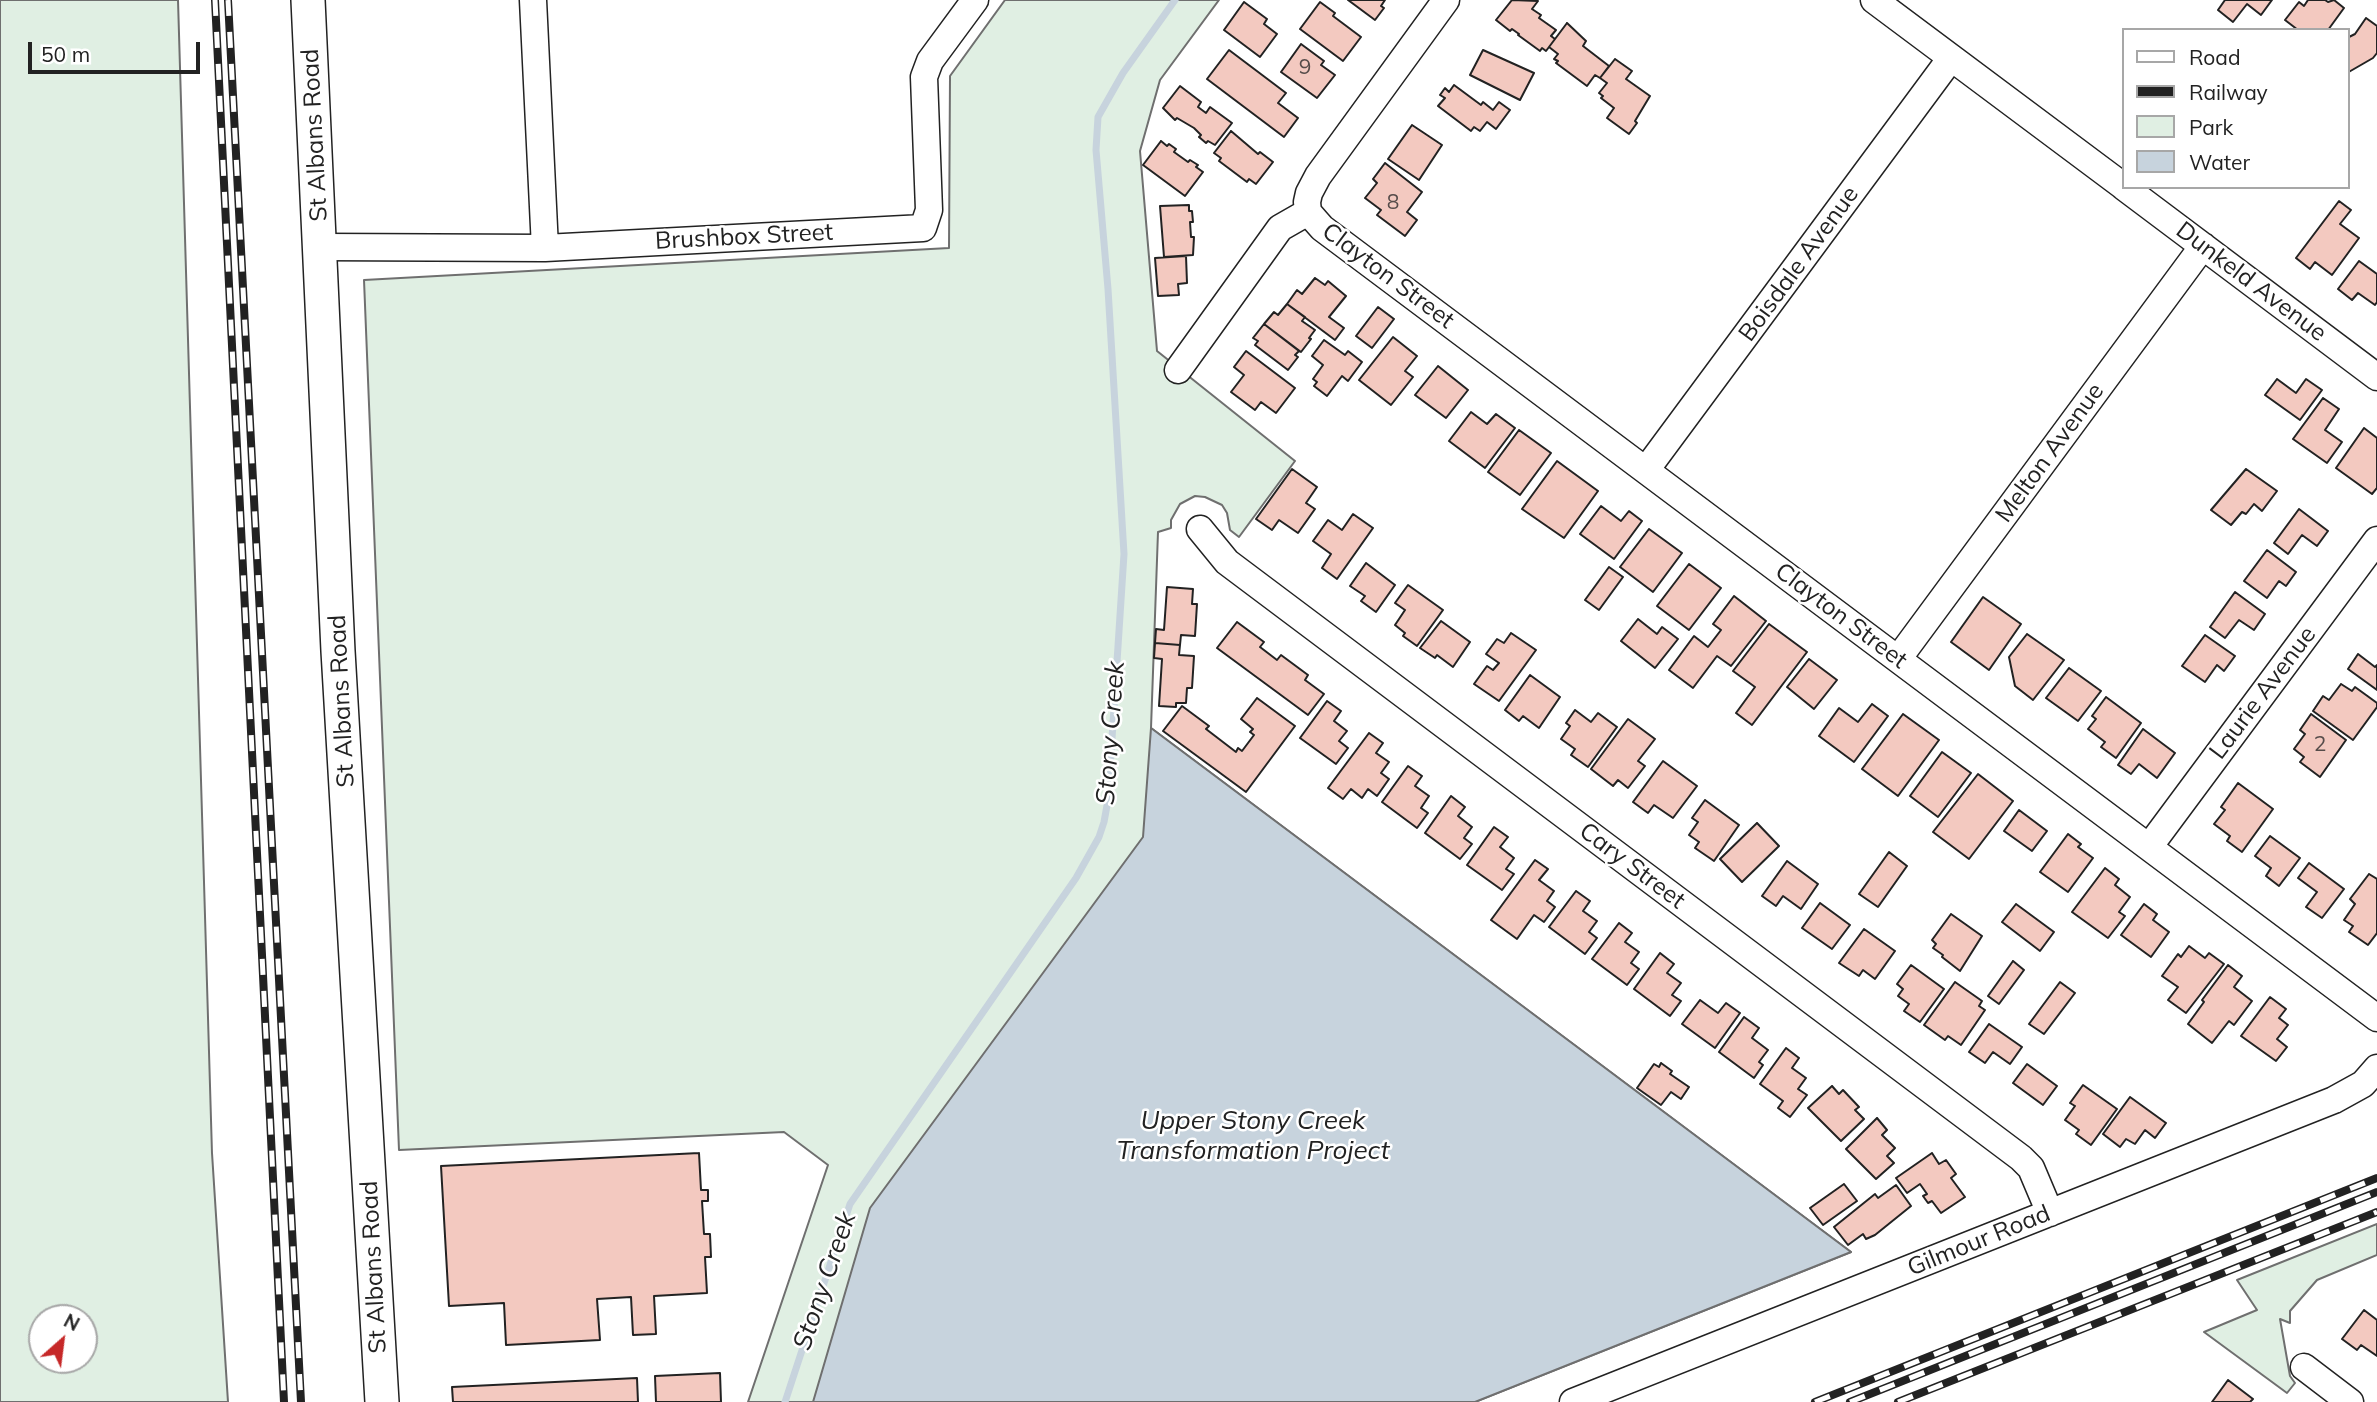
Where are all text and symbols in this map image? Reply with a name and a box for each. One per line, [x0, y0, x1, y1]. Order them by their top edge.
scale bar [32, 28, 203, 72]
legend [2122, 28, 2349, 189]
text: 50 m [41, 41, 90, 67]
text: Road [2189, 44, 2240, 70]
street label: St Albans Road [296, 48, 334, 222]
house number: 9 [1299, 55, 1311, 81]
text: Railway [2189, 79, 2268, 105]
text: Park [2189, 114, 2233, 140]
text: Water [2189, 149, 2250, 175]
street label: Boisdale Avenue [1733, 181, 1865, 347]
house number: 8 [1387, 190, 1399, 216]
street label: Dunkeld Avenue [2170, 216, 2332, 348]
street label: Clayton Street [1316, 217, 1460, 335]
street label: Brushbox Street [654, 218, 834, 256]
street label: Melton Avenue [1990, 378, 2110, 528]
street label: Clayton Street [1769, 557, 1913, 675]
street label: St Albans Road [323, 614, 361, 788]
street label: Laurie Avenue [2204, 621, 2322, 765]
water label: Stony Creek [1090, 660, 1132, 806]
house number: 2 [2314, 732, 2326, 758]
street label: Cary Street [1573, 817, 1691, 915]
water label: Upper Stony Creek Transformation Project [1116, 1105, 1390, 1166]
street label: St Albans Road [355, 1180, 393, 1354]
street label: Gilmour Road [1903, 1199, 2055, 1283]
water label: Stony Creek [787, 1208, 863, 1354]
north arrow [28, 1304, 98, 1374]
text: N [60, 1308, 84, 1336]

